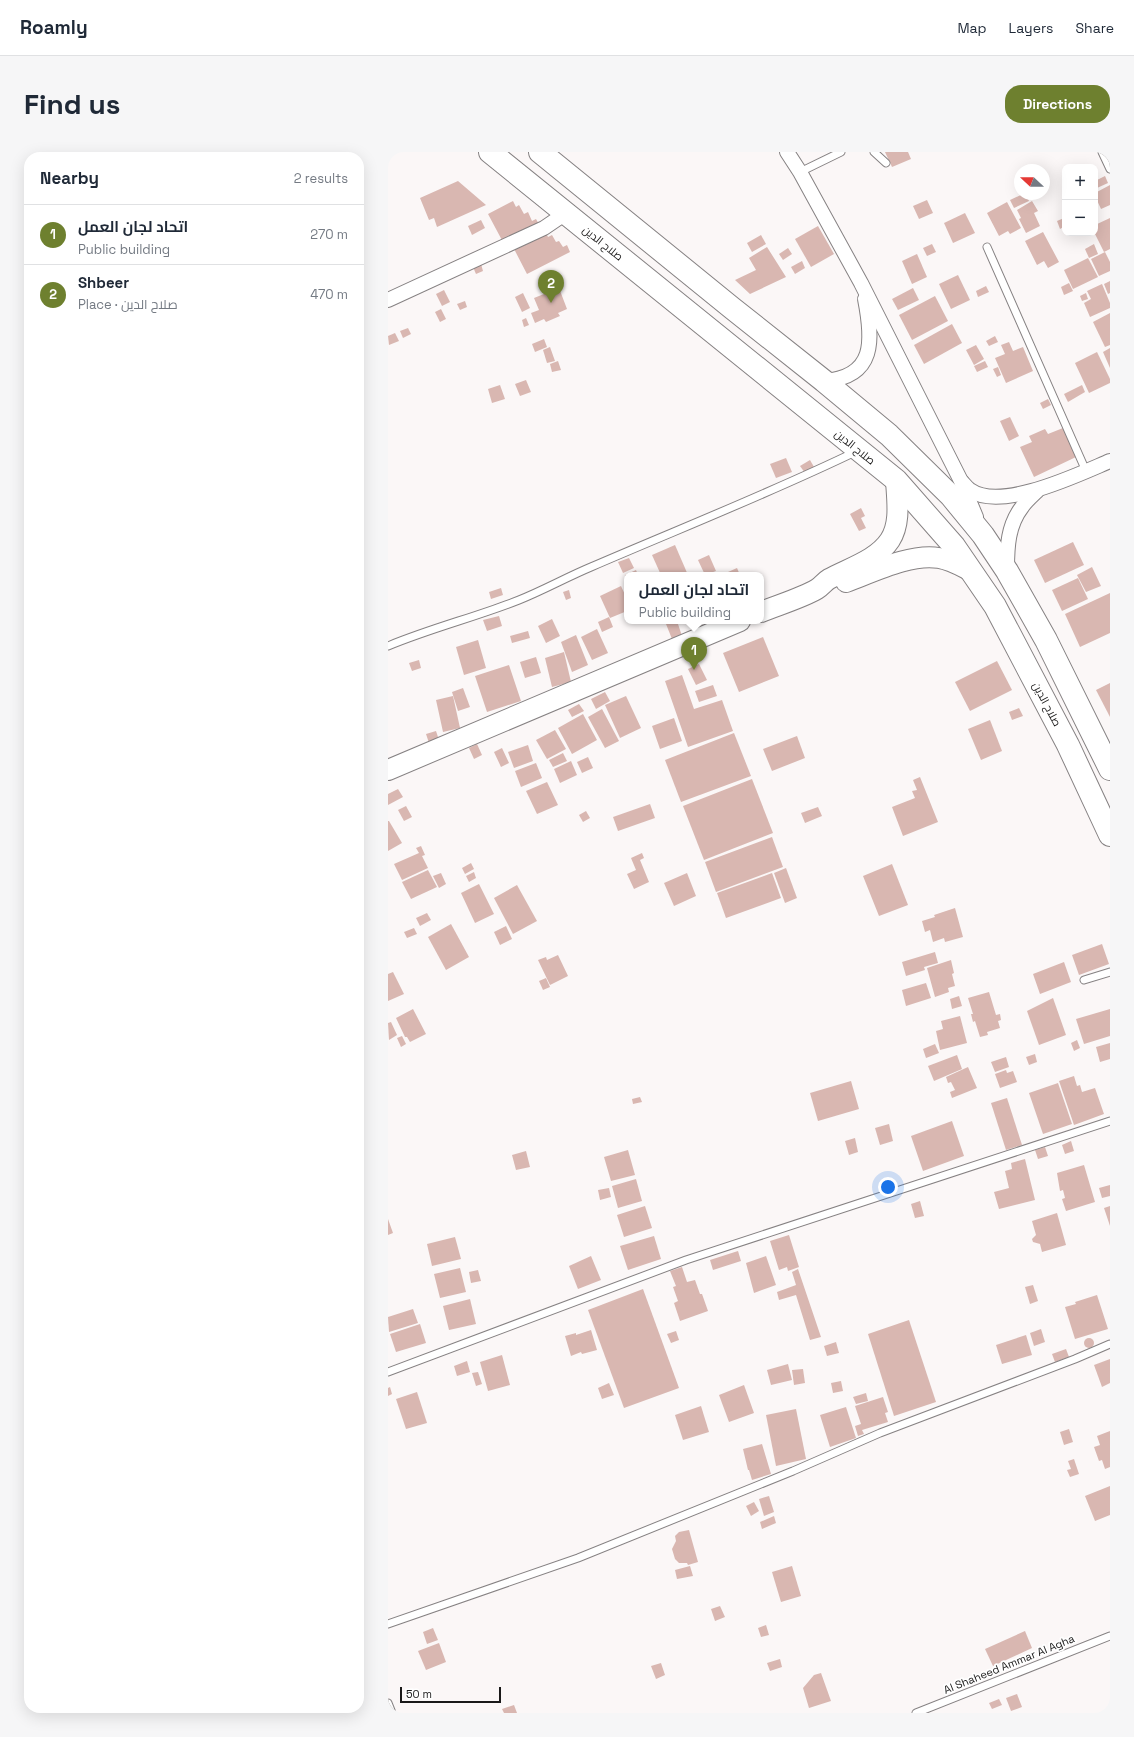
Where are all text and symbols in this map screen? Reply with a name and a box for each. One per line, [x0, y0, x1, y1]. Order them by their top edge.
text: Roamly [20, 15, 88, 40]
text: Map [957, 19, 987, 37]
text: Layers [1009, 19, 1053, 37]
text: Share [1075, 19, 1114, 37]
button: Directions [1005, 85, 1110, 123]
text: Find us [24, 86, 121, 122]
north arrow [1014, 164, 1050, 200]
map controls [1062, 164, 1098, 236]
button: + [1062, 164, 1098, 200]
text: Nearby [40, 167, 99, 189]
text: 2 results [294, 170, 348, 187]
button: − [1062, 200, 1098, 236]
text: اتحاد لجان العمل [78, 217, 188, 236]
street label: صلاح الدين [579, 222, 626, 264]
text: 1 [50, 226, 56, 243]
text: 270 m [310, 226, 348, 243]
text: Public building [78, 241, 170, 258]
pin: 2 [538, 270, 564, 303]
text: Shbeer [78, 273, 129, 292]
text: 2 [49, 286, 57, 303]
text: 470 m [310, 286, 348, 303]
text: Place · صلاح الدين [78, 296, 178, 313]
street label: صلاح الدين [831, 426, 878, 468]
popup [624, 572, 764, 624]
text: اتحاد لجان العمل [639, 580, 749, 599]
text: Public building [639, 604, 731, 621]
pin: 1 [681, 637, 707, 670]
street label: صلاح الدين [1029, 679, 1064, 729]
your location [878, 1177, 898, 1197]
street label: Al Shaheed Ammar Al Agha [941, 1631, 1077, 1697]
scale bar [400, 1685, 501, 1704]
text: 50 m [406, 1687, 432, 1701]

